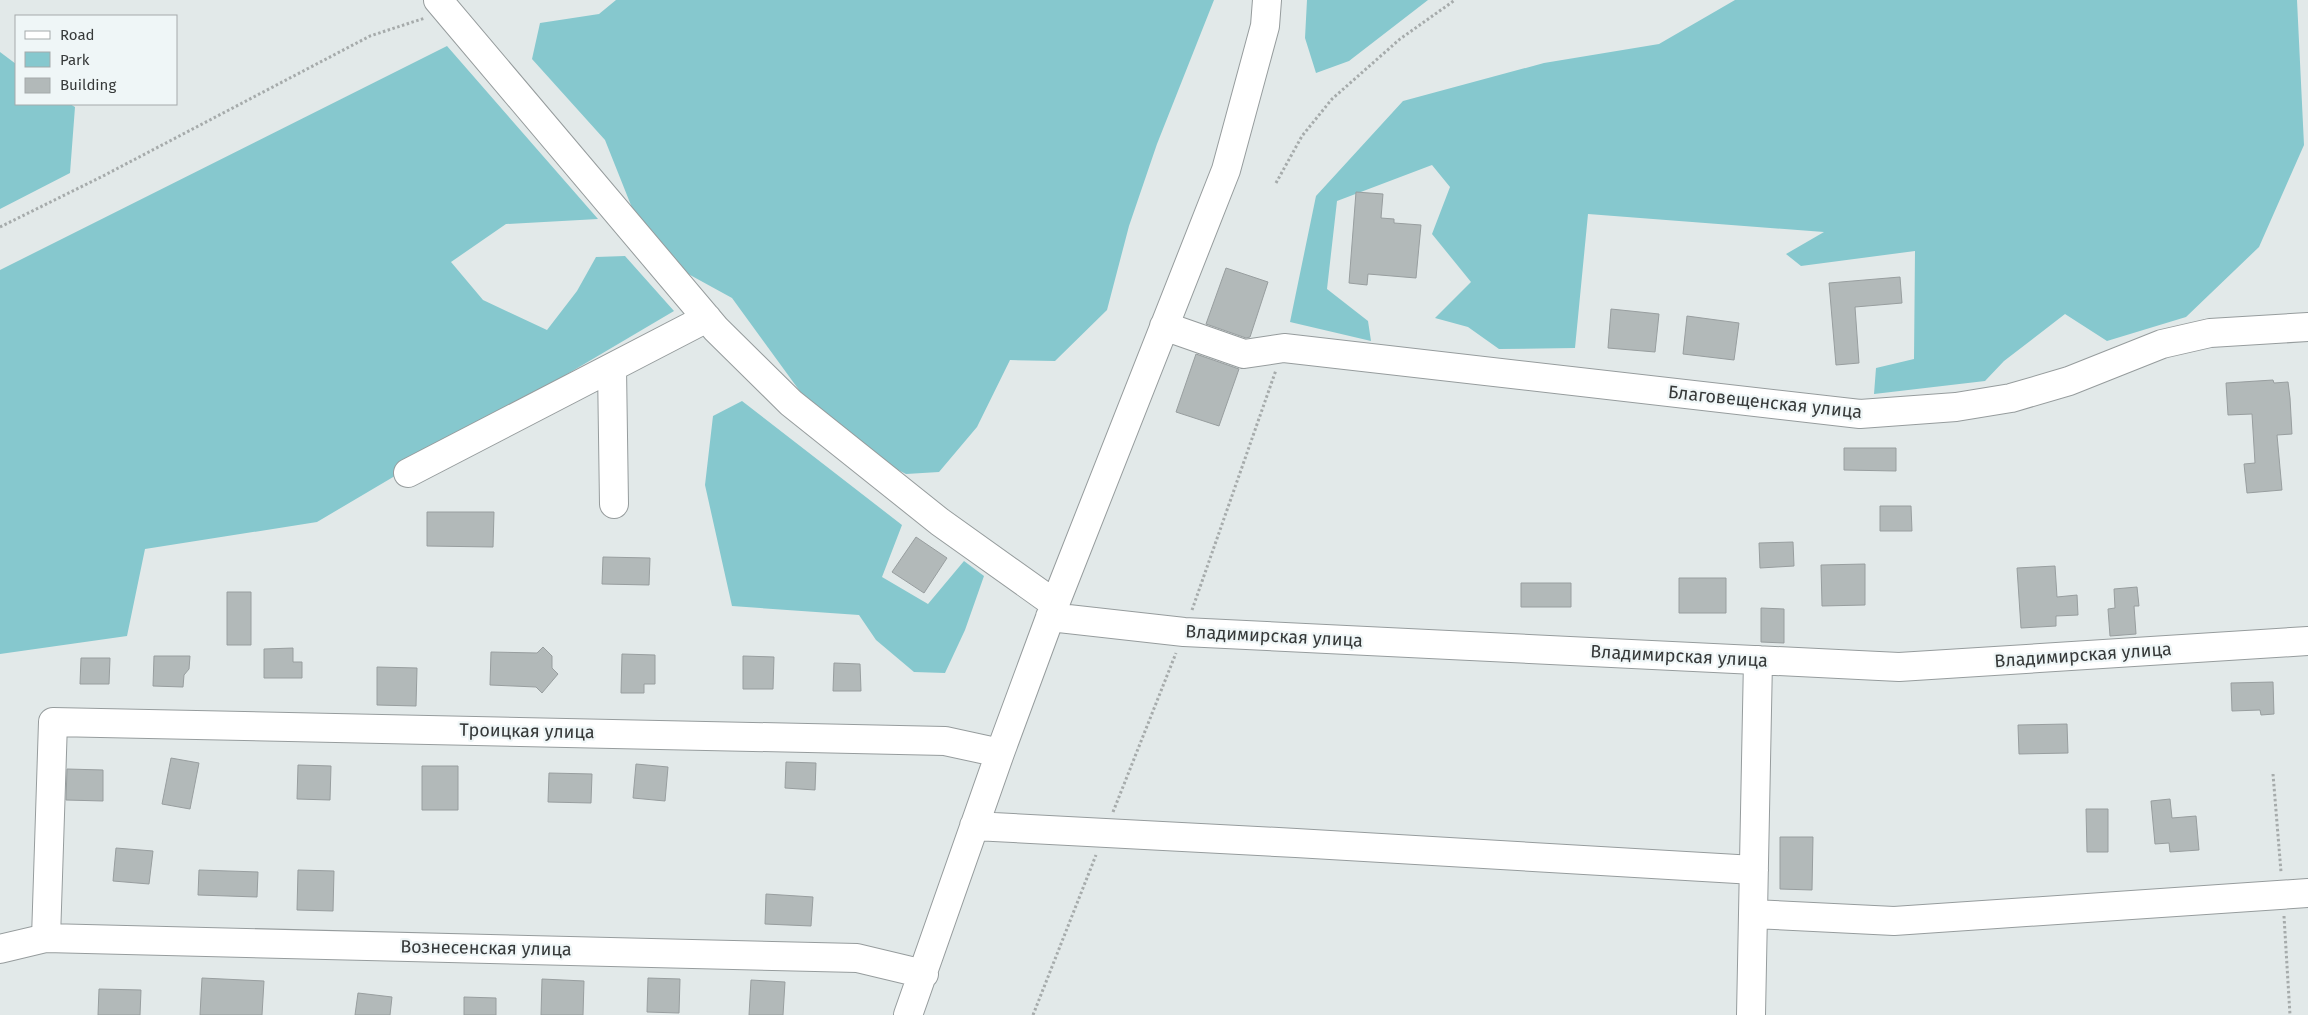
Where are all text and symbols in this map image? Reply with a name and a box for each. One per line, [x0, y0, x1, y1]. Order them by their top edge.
legend [15, 15, 178, 105]
text: Road [60, 26, 95, 44]
text: Park [60, 51, 90, 69]
text: Building [60, 76, 116, 94]
street label: Благовещенская улица [1667, 381, 1863, 423]
street label: Владимирская улица [1185, 620, 1363, 652]
street label: Владимирская улица [1994, 638, 2172, 672]
street label: Владимирская улица [1590, 640, 1768, 672]
street label: Троицкая улица [459, 719, 595, 743]
street label: Вознесенская улица [400, 936, 572, 960]

